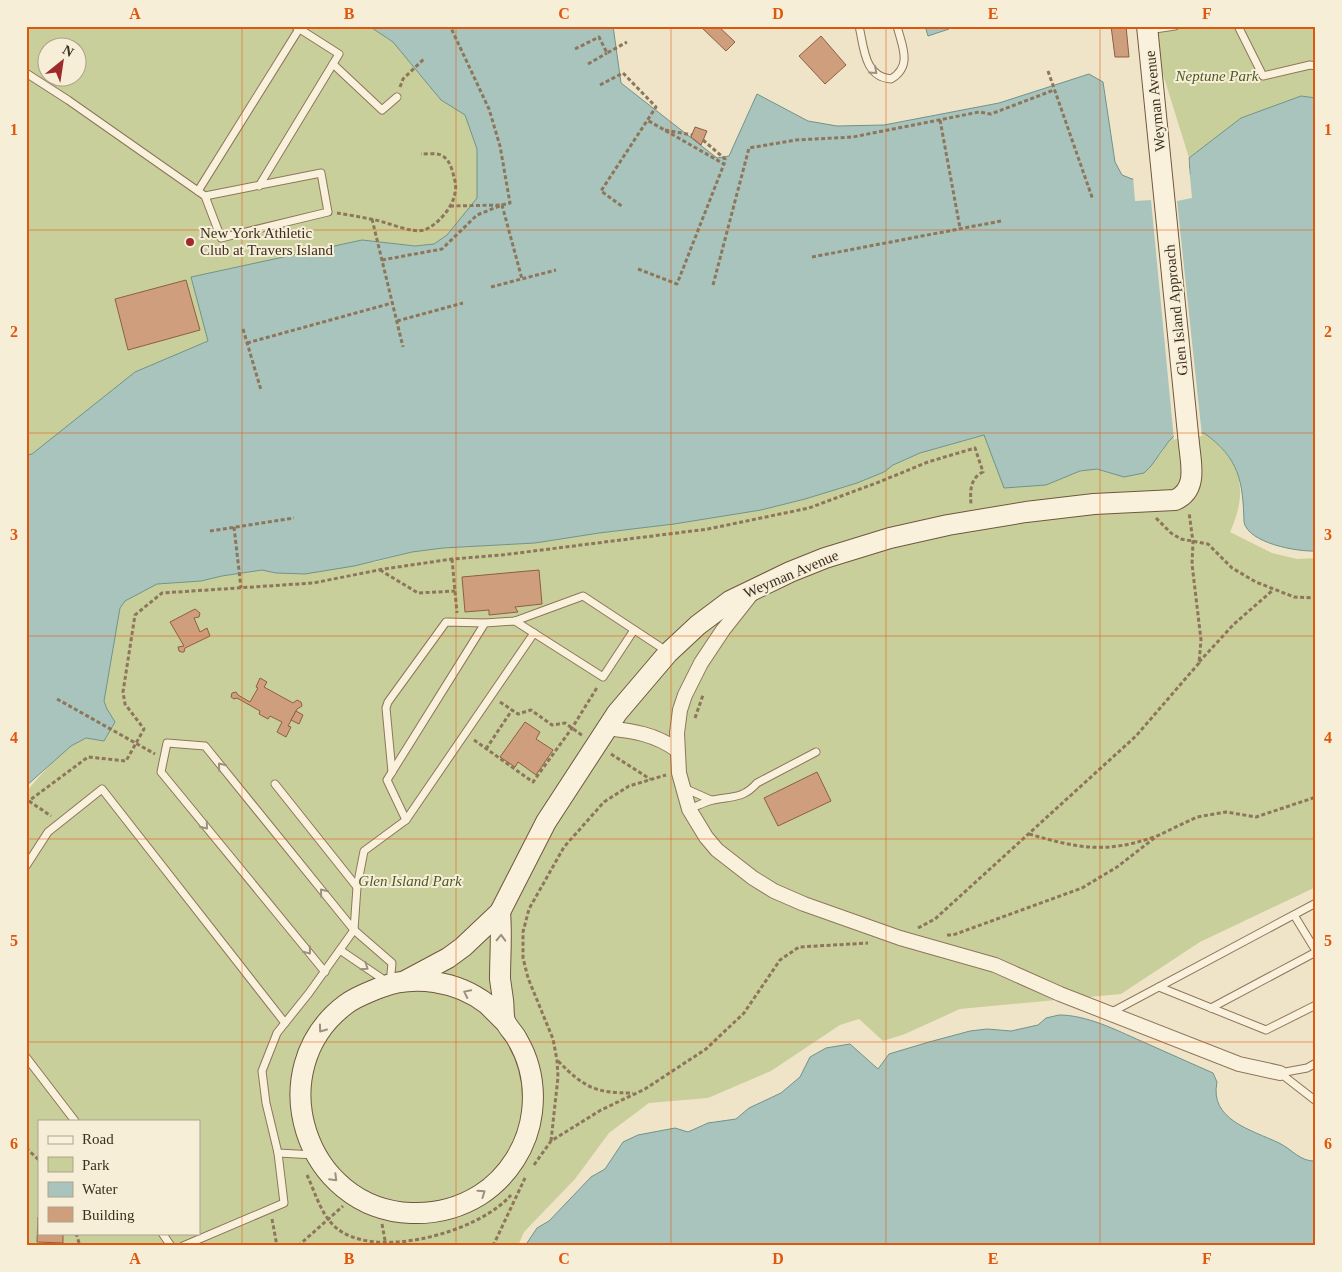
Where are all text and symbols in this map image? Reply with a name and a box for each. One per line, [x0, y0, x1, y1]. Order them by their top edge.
text: A [129, 5, 141, 22]
text: B [344, 5, 355, 22]
text: C [558, 5, 570, 22]
text: D [772, 5, 784, 22]
text: E [988, 5, 998, 22]
text: F [1202, 5, 1212, 22]
north arrow [38, 38, 88, 88]
text: N [60, 42, 76, 60]
street label: Weyman Avenue [1142, 49, 1168, 152]
one-way arrow [869, 65, 878, 74]
park label: Neptune Park [1175, 68, 1259, 84]
text: 1 [10, 121, 18, 138]
text: 1 [1324, 121, 1332, 138]
place label: New York Athletic Club at Travers Island [200, 225, 333, 258]
marker: New York Athletic Club at Travers Island [184, 236, 196, 248]
street label: Glen Island Approach [1161, 243, 1191, 376]
text: 2 [10, 323, 18, 340]
text: 2 [1324, 323, 1332, 340]
text: 3 [10, 526, 18, 543]
text: 3 [1324, 526, 1332, 543]
street label: Weyman Avenue [741, 547, 841, 601]
text: 4 [10, 729, 18, 746]
text: 4 [1324, 729, 1332, 746]
one-way arrow [218, 763, 226, 772]
one-way arrow [199, 820, 207, 829]
park label: Glen Island Park [358, 873, 462, 889]
one-way arrow [321, 889, 329, 898]
text: 5 [10, 932, 18, 949]
text: 5 [1324, 932, 1332, 949]
one-way arrow [496, 934, 507, 942]
one-way arrow [302, 946, 311, 955]
one-way arrow [359, 961, 369, 970]
one-way arrow [463, 989, 472, 999]
one-way arrow [319, 1024, 328, 1033]
legend [38, 1120, 200, 1234]
text: Road [82, 1131, 114, 1147]
text: 6 [10, 1135, 18, 1152]
text: 6 [1324, 1135, 1332, 1152]
text: Park [82, 1157, 110, 1173]
one-way arrow [328, 1172, 337, 1181]
text: Water [82, 1181, 117, 1197]
one-way arrow [476, 1190, 486, 1199]
text: Building [82, 1207, 135, 1223]
text: A [129, 1250, 141, 1267]
text: B [344, 1250, 355, 1267]
text: C [558, 1250, 570, 1267]
text: D [772, 1250, 784, 1267]
text: E [988, 1250, 998, 1267]
text: F [1202, 1250, 1212, 1267]

